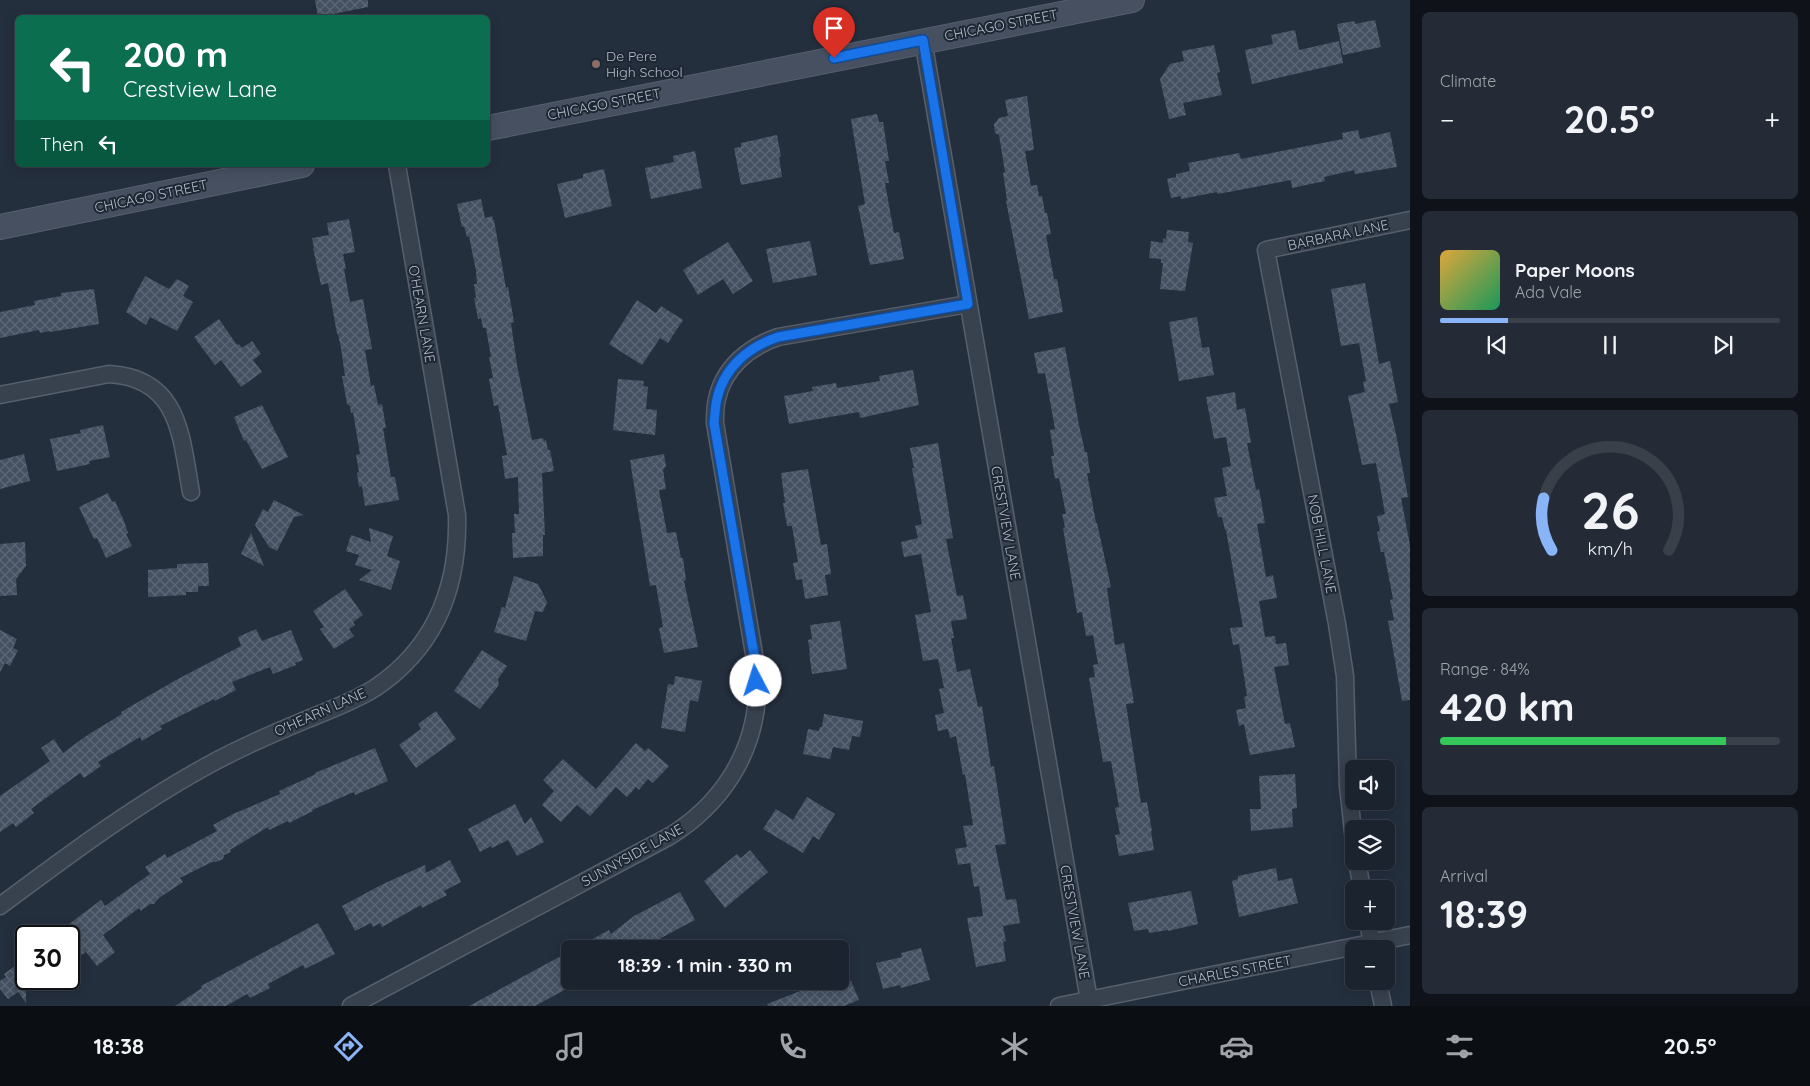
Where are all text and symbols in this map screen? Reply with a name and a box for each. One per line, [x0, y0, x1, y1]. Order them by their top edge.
street label: CHICAGO STREET [943, 5, 1059, 45]
pin [813, 7, 855, 58]
icon: arrive [820, 14, 848, 42]
text: 200 m [123, 32, 228, 76]
icon: left [40, 35, 105, 100]
place label: De Pere High School [606, 47, 683, 81]
marker: De Pere High School [590, 58, 602, 70]
text: Climate [1440, 71, 1496, 91]
text: Crestview Lane [123, 75, 277, 103]
street label: CHICAGO STREET [546, 84, 662, 124]
text: 20.5° [1564, 95, 1655, 143]
text: − [1440, 102, 1455, 137]
text: + [1764, 102, 1780, 137]
icon: left [94, 130, 122, 158]
text: Then [40, 132, 84, 156]
street label: CHICAGO STREET [93, 175, 209, 217]
street label: BARBARA LANE [1286, 216, 1390, 254]
text: Paper Moons [1515, 258, 1635, 282]
street label: O'HEARN LANE [405, 264, 439, 364]
text: Ada Vale [1515, 282, 1582, 302]
icon: previous [1483, 331, 1511, 359]
icon: pause [1596, 331, 1624, 359]
icon: next [1709, 331, 1737, 359]
street label: CRESTVIEW LANE [987, 464, 1025, 582]
text: 26 [1581, 477, 1639, 542]
street label: NOB HILL LANE [1304, 493, 1340, 595]
text: km/h [1587, 537, 1633, 559]
position arrow [729, 654, 781, 706]
text: Range · 84% [1440, 659, 1530, 679]
text: 420 km [1440, 683, 1575, 731]
street label: O'HEARN LANE [271, 684, 369, 740]
map controls [1345, 760, 1395, 990]
button: sound [1345, 760, 1395, 810]
street label: SUNNYSIDE LANE [578, 820, 686, 890]
button: layers [1345, 820, 1395, 870]
street label: CRESTVIEW LANE [1056, 863, 1094, 981]
text: Arrival [1440, 866, 1488, 886]
button: + [1345, 880, 1395, 930]
text: 18:39 [1440, 890, 1528, 938]
speed limit sign: 30 [15, 925, 80, 990]
button: − [1345, 940, 1395, 990]
street label: CHARLES STREET [1177, 951, 1293, 991]
text: 18:39 · 1 min · 330 m [618, 953, 792, 977]
icon: directions [331, 1029, 366, 1064]
icon: music [553, 1029, 588, 1064]
icon: phone [775, 1029, 810, 1064]
icon: climate [997, 1029, 1032, 1064]
icon: car [1219, 1029, 1254, 1064]
icon: filters [1442, 1029, 1477, 1064]
text: 18:38 [94, 1032, 144, 1060]
text: 20.5° [1664, 1032, 1716, 1060]

